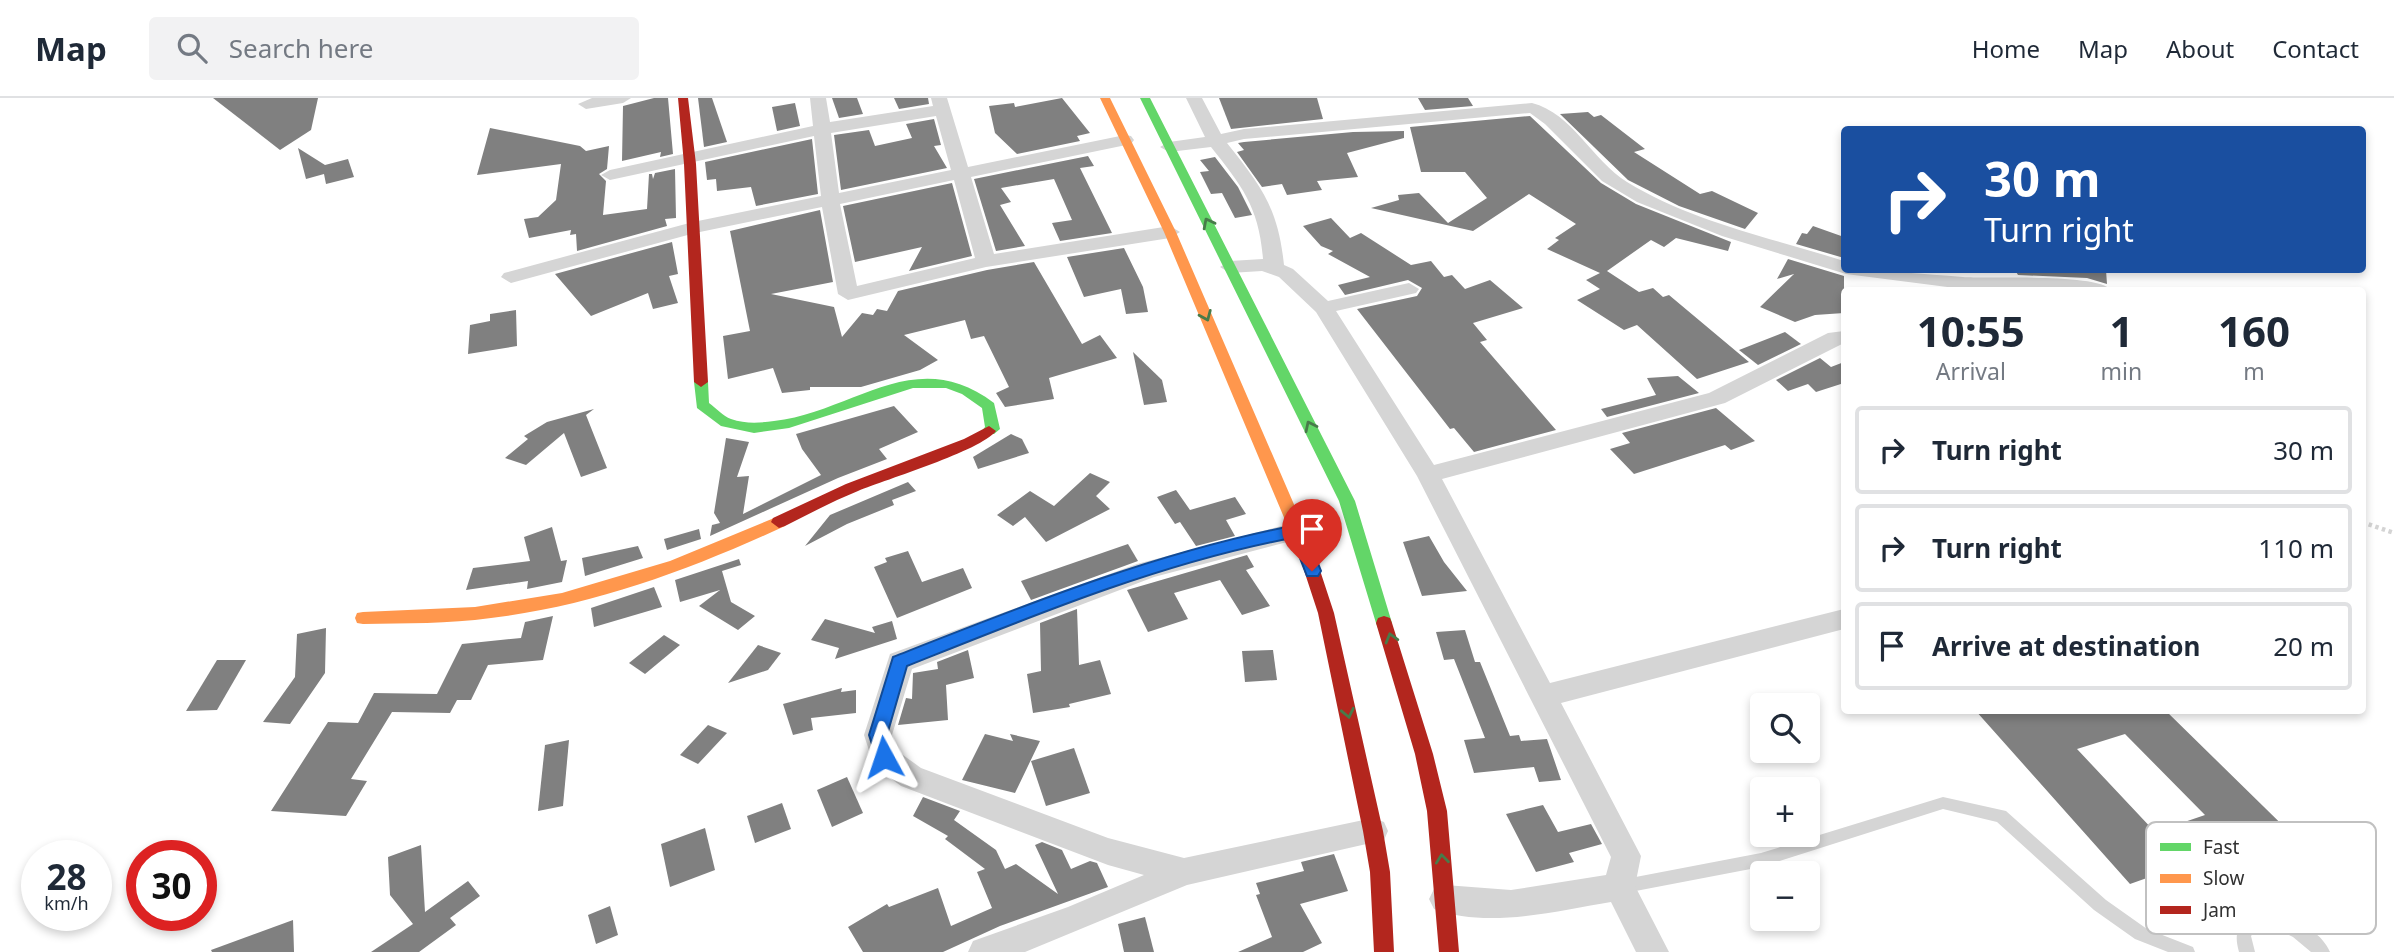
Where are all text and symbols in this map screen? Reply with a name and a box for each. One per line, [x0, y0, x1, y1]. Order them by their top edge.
search box [149, 17, 639, 80]
text: Map [35, 26, 107, 71]
icon: search [173, 29, 211, 67]
text: Search here [229, 30, 373, 66]
text: Home [1972, 32, 2040, 65]
text: Map [2078, 32, 2128, 65]
text: About [2166, 32, 2234, 65]
text: Contact [2272, 32, 2359, 65]
text: 30 m [1984, 145, 2101, 211]
icon: right [1869, 154, 1960, 245]
text: Turn right [1984, 208, 2134, 251]
one-way arrow [1203, 218, 1216, 230]
text: 10:55 [1917, 302, 2025, 359]
text: 1 [2109, 302, 2133, 359]
text: 160 [2218, 302, 2290, 359]
one-way arrow [1198, 308, 1212, 321]
text: Arrival [1936, 355, 2006, 387]
text: min [2101, 355, 2142, 387]
text: m [2243, 355, 2265, 387]
one-way arrow [1304, 421, 1318, 433]
icon: right [1873, 431, 1911, 469]
text: Turn right [1932, 432, 2062, 468]
text: 30 m [2273, 432, 2334, 468]
pin [1282, 499, 1342, 571]
icon: arrive [1293, 510, 1331, 548]
icon: right [1873, 529, 1911, 567]
text: Turn right [1932, 530, 2062, 566]
text: 110 m [2258, 530, 2334, 566]
icon: arrive [1873, 627, 1911, 665]
text: Arrive at destination [1932, 628, 2201, 664]
text: 20 m [2273, 628, 2334, 664]
one-way arrow [1384, 633, 1399, 645]
map controls [1750, 693, 1820, 931]
button: search [1750, 693, 1820, 763]
one-way arrow [1339, 707, 1354, 719]
position arrow [847, 720, 921, 794]
button: + [1750, 777, 1820, 847]
legend [2146, 822, 2376, 934]
text: Fast [2203, 834, 2240, 860]
speed limit sign: 30 [126, 840, 217, 931]
text: 28 [46, 853, 87, 900]
one-way arrow [1435, 854, 1450, 865]
button: − [1750, 861, 1820, 931]
text: Slow [2203, 865, 2244, 891]
text: km/h [44, 891, 89, 915]
text: Jam [2201, 897, 2237, 923]

